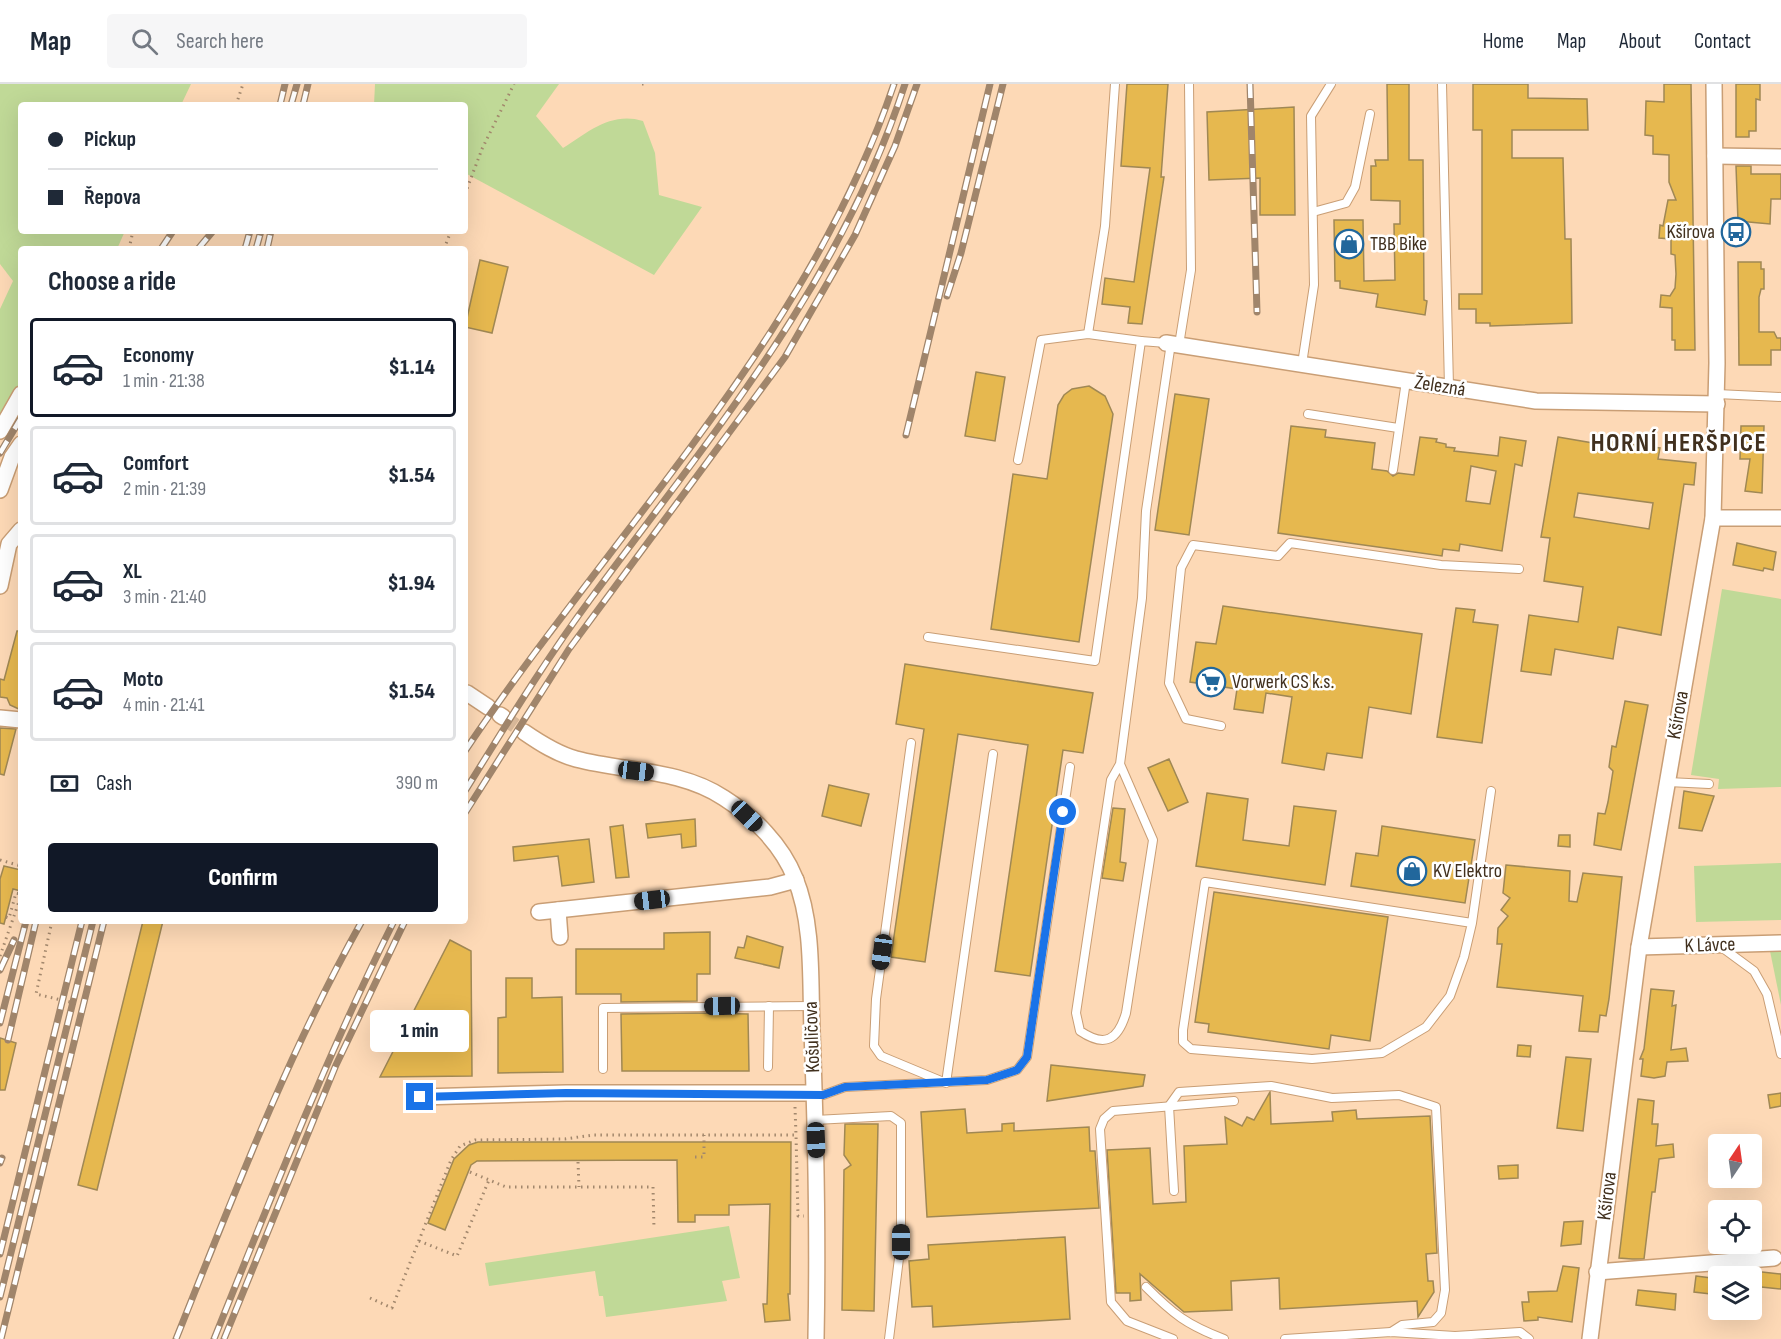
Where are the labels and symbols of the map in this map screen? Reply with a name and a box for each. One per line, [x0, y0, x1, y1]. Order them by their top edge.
bus stop icon: Kšírova [1720, 216, 1752, 248]
place label: Kšírova [1667, 220, 1715, 244]
shop icon: TBB Bike [1333, 228, 1365, 260]
place label: TBB Bike [1370, 232, 1427, 256]
street label: Železná [1413, 370, 1467, 402]
district label: HORNÍ HERŠPICE [1591, 428, 1767, 459]
supermarket icon: Vorwerk CS k.s. [1195, 666, 1227, 698]
place label: Vorwerk CS k.s. [1232, 670, 1334, 694]
street label: Kšírova [1662, 689, 1694, 741]
car [617, 760, 655, 782]
car [728, 797, 766, 835]
route start [1049, 798, 1076, 825]
shop icon: KV Elektro [1396, 855, 1428, 887]
place label: KV Elektro [1433, 859, 1502, 883]
car [633, 889, 671, 911]
street label: K Lávce [1684, 932, 1736, 958]
car [871, 933, 893, 971]
car [704, 997, 740, 1015]
street label: Košuličova [799, 1001, 825, 1073]
callout: 1 min [370, 1010, 470, 1052]
route end [406, 1083, 433, 1110]
car [806, 1122, 826, 1158]
north arrow [1708, 1134, 1762, 1188]
street label: Kšírova [1592, 1170, 1622, 1222]
car [892, 1224, 910, 1260]

